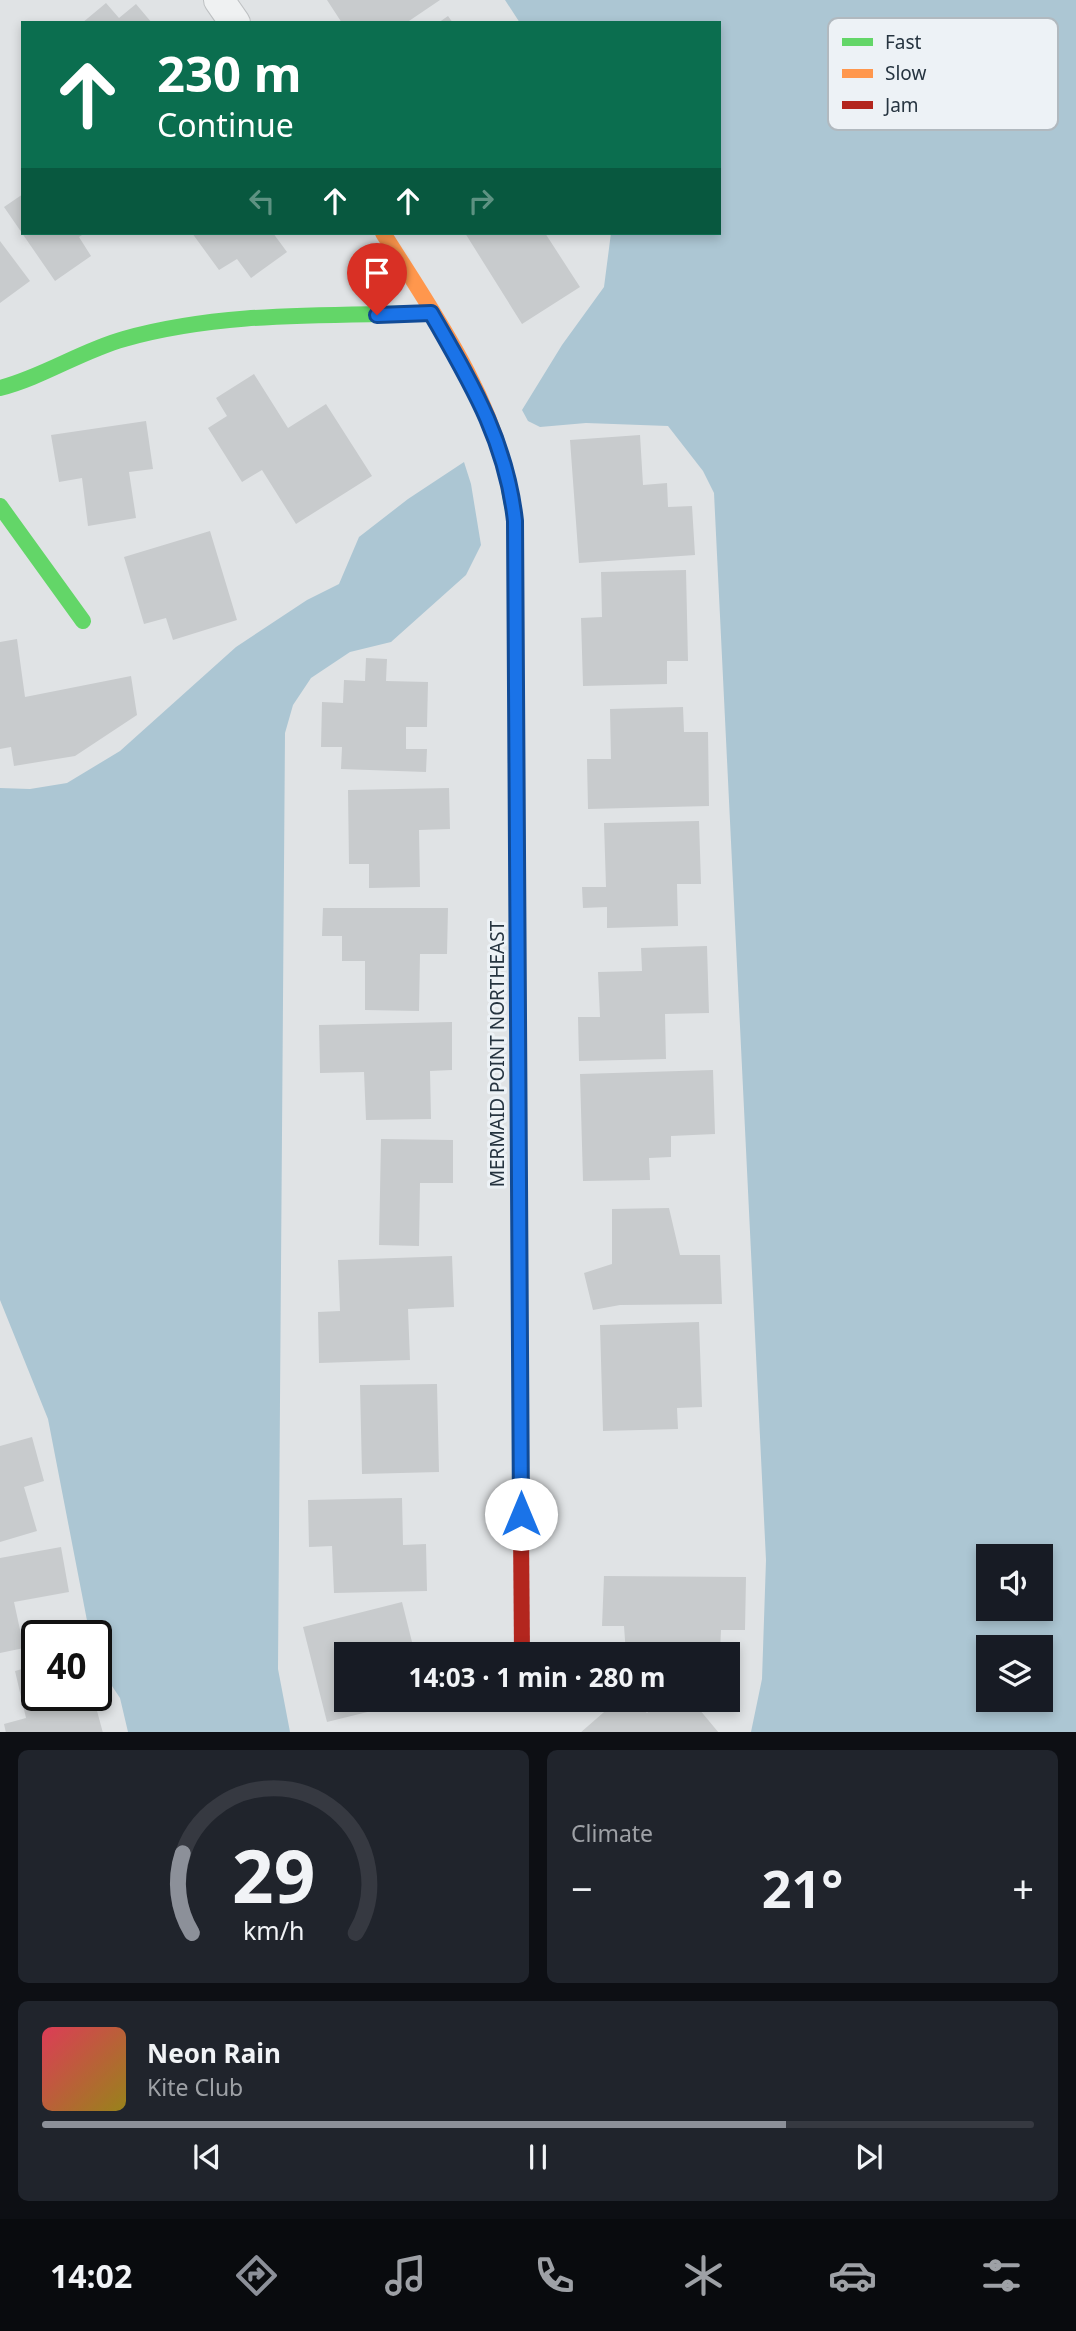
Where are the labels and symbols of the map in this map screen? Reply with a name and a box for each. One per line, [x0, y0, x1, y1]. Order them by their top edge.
legend [828, 18, 1058, 130]
text: Fast [885, 29, 922, 55]
text: Slow [885, 60, 926, 86]
text: Jam [883, 92, 919, 118]
pin [347, 243, 407, 315]
street label: MERMAID POINT NORTHEAST [484, 920, 510, 1187]
position arrow [484, 1477, 558, 1551]
speed limit sign: 40 [21, 1620, 112, 1711]

